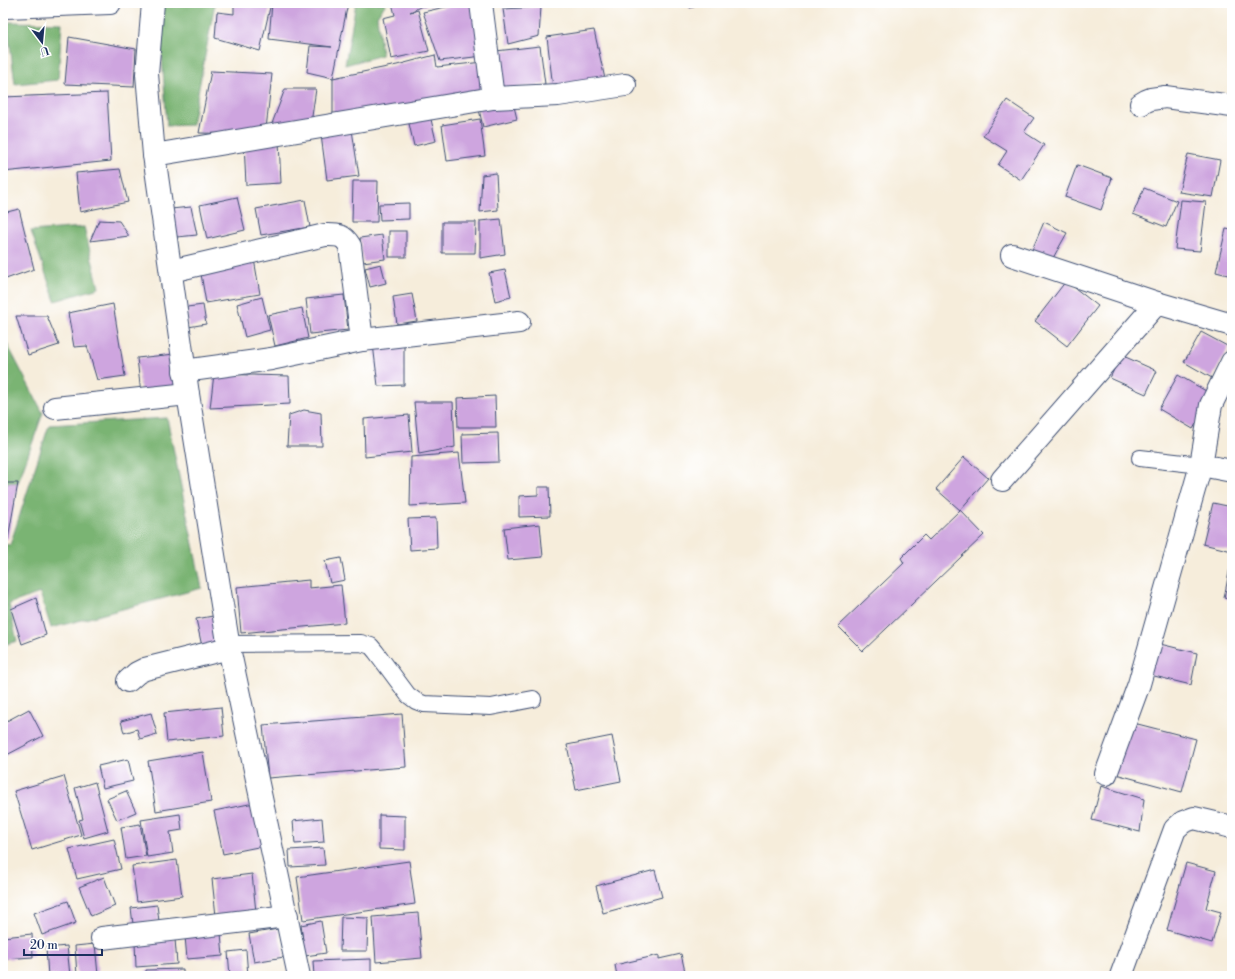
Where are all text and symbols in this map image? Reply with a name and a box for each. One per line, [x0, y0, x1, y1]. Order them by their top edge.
north arrow [22, 22, 62, 62]
text: U [38, 43, 51, 59]
scale bar [24, 931, 102, 957]
text: 20 m [30, 938, 58, 953]

